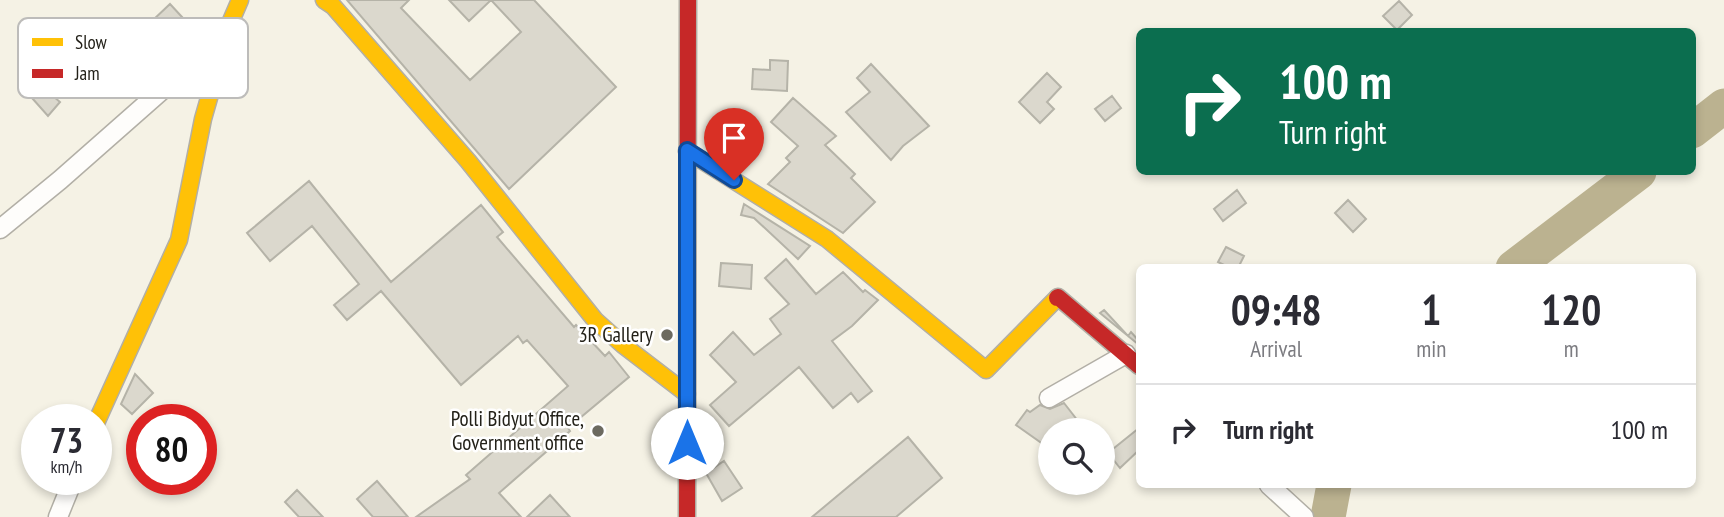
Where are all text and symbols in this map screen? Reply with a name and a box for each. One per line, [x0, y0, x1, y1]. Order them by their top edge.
legend [18, 18, 248, 98]
text: Slow [75, 30, 108, 54]
text: 100 m [1279, 49, 1392, 113]
icon: right [1164, 56, 1255, 147]
text: Jam [74, 61, 100, 85]
pin [704, 108, 764, 180]
text: Turn right [1279, 111, 1387, 153]
icon: arrive [715, 119, 753, 157]
text: 09:48 [1231, 282, 1322, 337]
text: 1 [1421, 282, 1441, 337]
text: 120 [1541, 282, 1601, 337]
place label: 3R Gallery [578, 321, 653, 348]
marker: 3R Gallery [659, 327, 675, 343]
text: Arrival [1250, 334, 1302, 363]
text: min [1416, 334, 1446, 363]
text: m [1564, 334, 1579, 363]
speed limit sign: 80 [126, 404, 217, 495]
place label: Polli Bidyut Office, Government office [451, 405, 584, 456]
position arrow [650, 406, 724, 480]
icon: right [1164, 411, 1202, 449]
text: Turn right [1223, 413, 1314, 446]
text: 100 m [1610, 413, 1668, 446]
text: 73 [50, 417, 83, 463]
map controls [1038, 418, 1115, 495]
button: search [1038, 418, 1115, 495]
marker: Polli Bidyut Office, Government office [590, 423, 606, 439]
text: km/h [51, 455, 82, 478]

